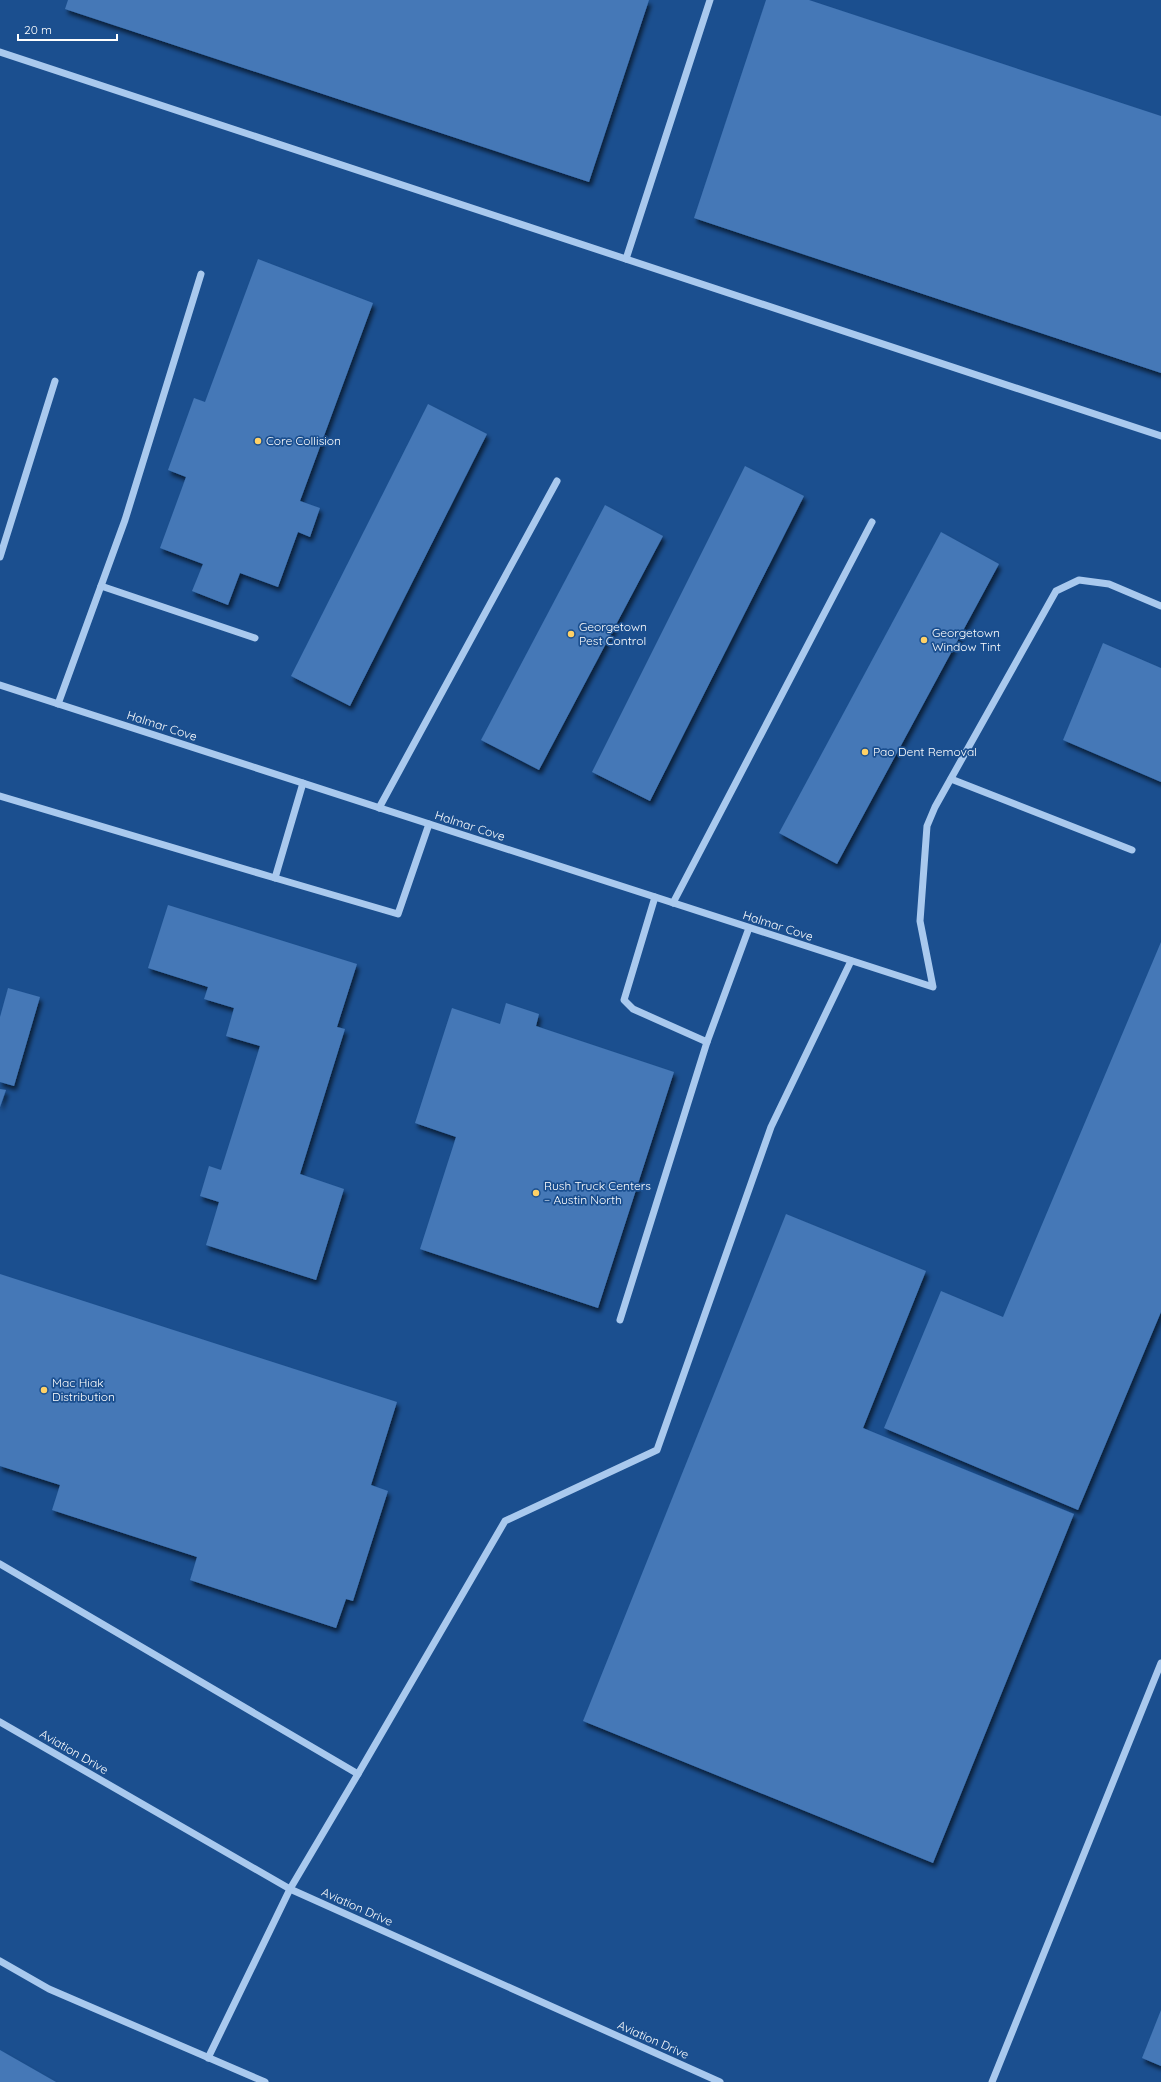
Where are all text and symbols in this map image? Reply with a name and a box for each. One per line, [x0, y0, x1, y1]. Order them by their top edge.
scale bar [18, 16, 117, 42]
text: 20 m [24, 22, 52, 37]
place label: Core Collision [266, 433, 341, 448]
marker: Core Collision [253, 436, 263, 446]
place label: Georgetown Pest Control [579, 619, 647, 648]
place label: Georgetown Window Tint [932, 625, 1001, 654]
marker: Georgetown Pest Control [566, 629, 576, 639]
marker: Georgetown Window Tint [919, 635, 929, 645]
street label: Halmar Cove [125, 707, 199, 744]
place label: Pao Dent Removal [873, 744, 977, 759]
marker: Pao Dent Removal [860, 747, 870, 757]
street label: Halmar Cove [433, 807, 507, 844]
street label: Halmar Cove [741, 907, 815, 944]
place label: Rush Truck Centers – Austin North [544, 1178, 651, 1207]
marker: Rush Truck Centers – Austin North [531, 1188, 541, 1198]
place label: Mac Hiak Distribution [52, 1375, 115, 1404]
marker: Mac Hiak Distribution [39, 1385, 49, 1395]
street label: Aviation Drive [37, 1726, 111, 1777]
street label: Aviation Drive [319, 1884, 395, 1929]
street label: Aviation Drive [615, 2017, 691, 2062]

